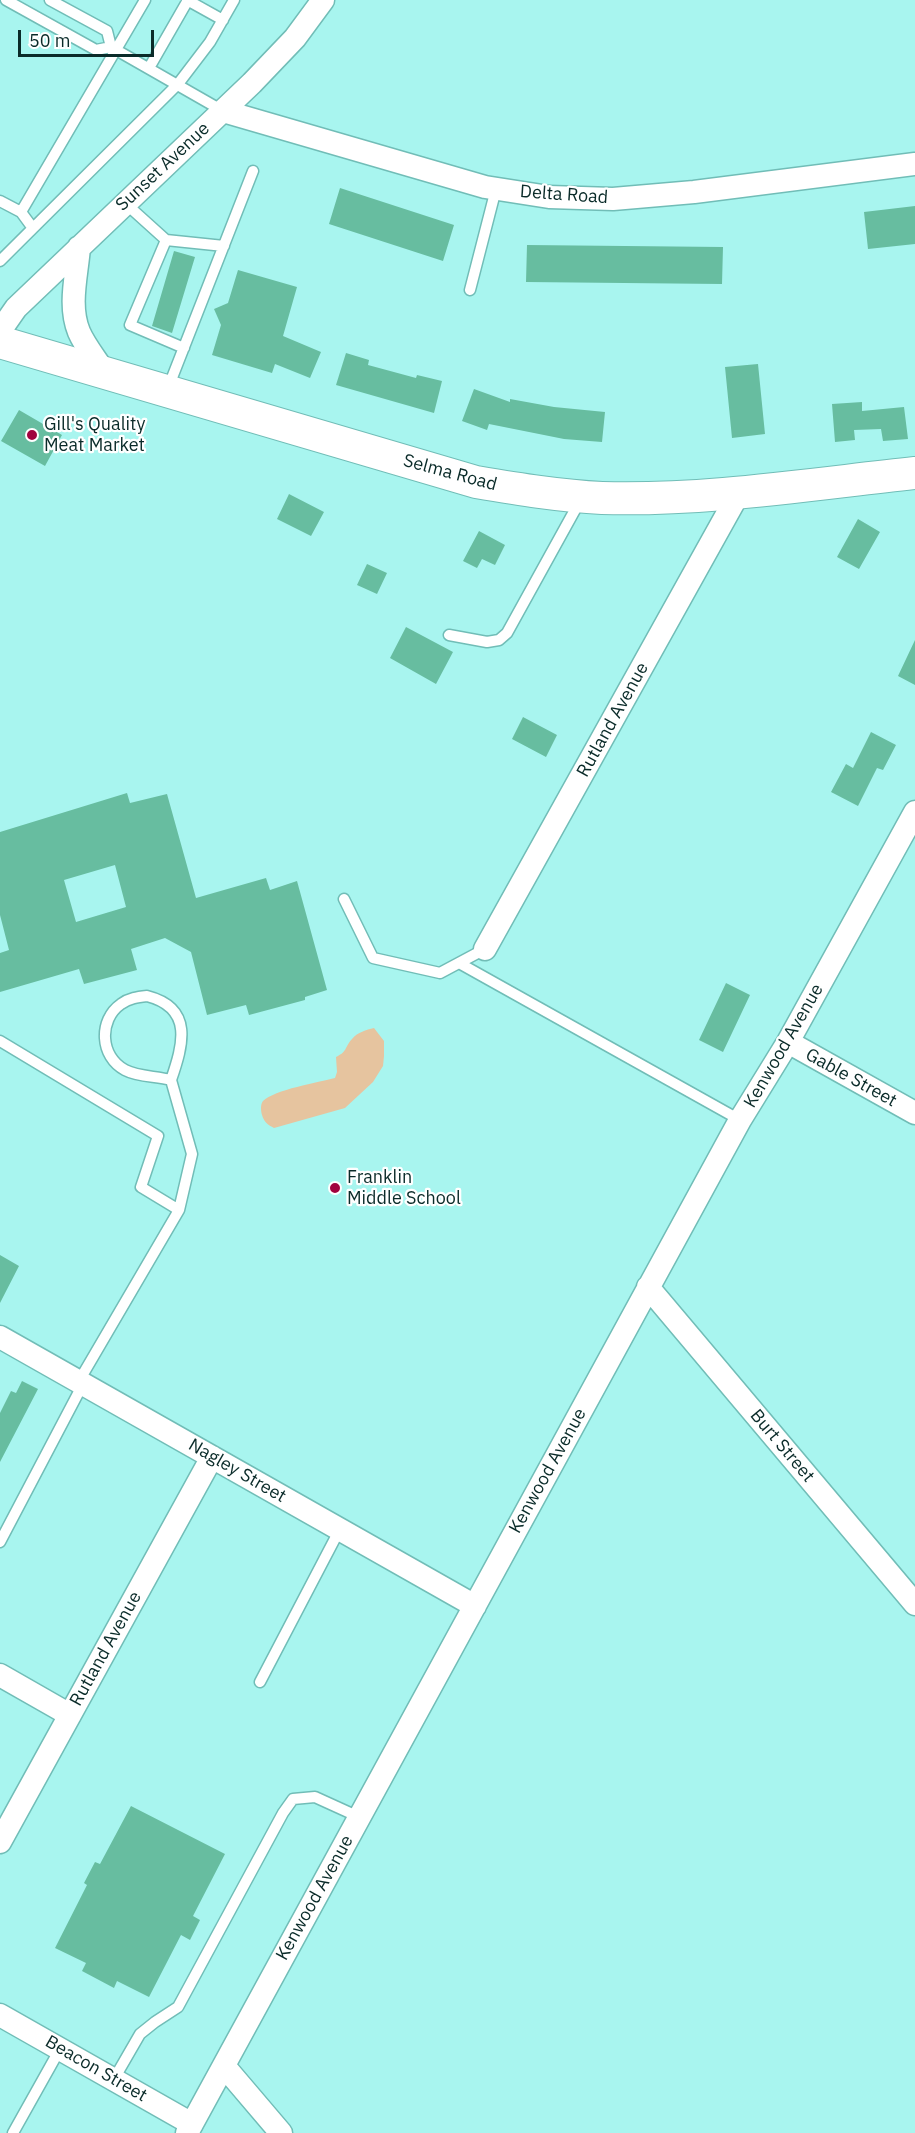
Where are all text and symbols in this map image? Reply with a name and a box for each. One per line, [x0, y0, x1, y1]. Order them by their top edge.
scale bar [21, 18, 158, 56]
text: 50 m [29, 29, 71, 52]
street label: Sunset Avenue [112, 118, 214, 216]
street label: Delta Road [519, 181, 609, 209]
place label: Gill's Quality Meat Market [44, 414, 145, 456]
marker: Gill's Quality Meat Market [25, 428, 39, 442]
street label: Selma Road [401, 450, 499, 496]
street label: Rutland Avenue [573, 659, 653, 781]
street label: Kenwood Avenue [740, 980, 828, 1112]
street label: Gable Street [802, 1044, 900, 1112]
place label: Franklin Middle School [347, 1167, 461, 1210]
marker: Franklin Middle School [328, 1181, 342, 1195]
street label: Kenwood Avenue [505, 1405, 591, 1537]
street label: Burt Street [745, 1405, 819, 1487]
street label: Nagley Street [184, 1434, 290, 1508]
street label: Rutland Avenue [66, 1588, 146, 1710]
street label: Kenwood Avenue [272, 1832, 358, 1964]
street label: Beacon Street [41, 2031, 151, 2107]

